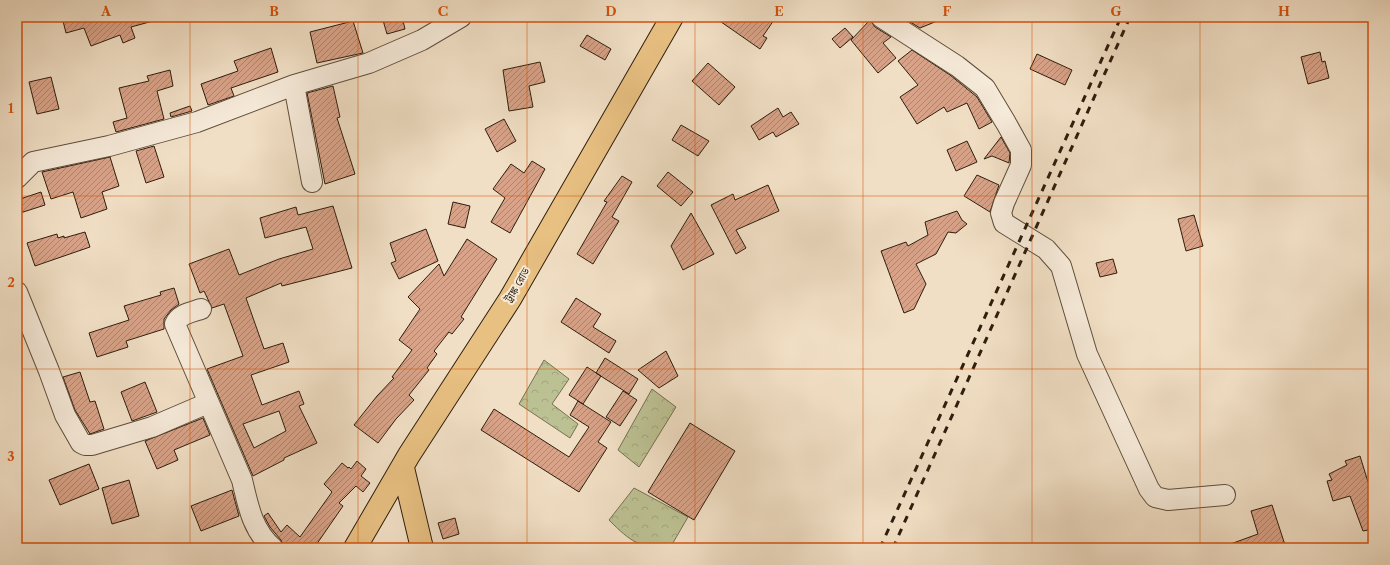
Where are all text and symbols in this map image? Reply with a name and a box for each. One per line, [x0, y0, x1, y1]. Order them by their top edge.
text: A [100, 3, 112, 19]
text: B [269, 3, 279, 19]
text: C [438, 3, 448, 19]
text: D [605, 3, 617, 19]
text: E [774, 3, 784, 19]
text: F [943, 3, 952, 19]
text: G [1110, 3, 1122, 19]
text: H [1278, 3, 1290, 19]
text: 1 [8, 100, 14, 116]
street label: ট্রাঙ্ক রোড [501, 264, 533, 306]
text: 2 [7, 274, 15, 290]
text: 3 [7, 448, 15, 464]

